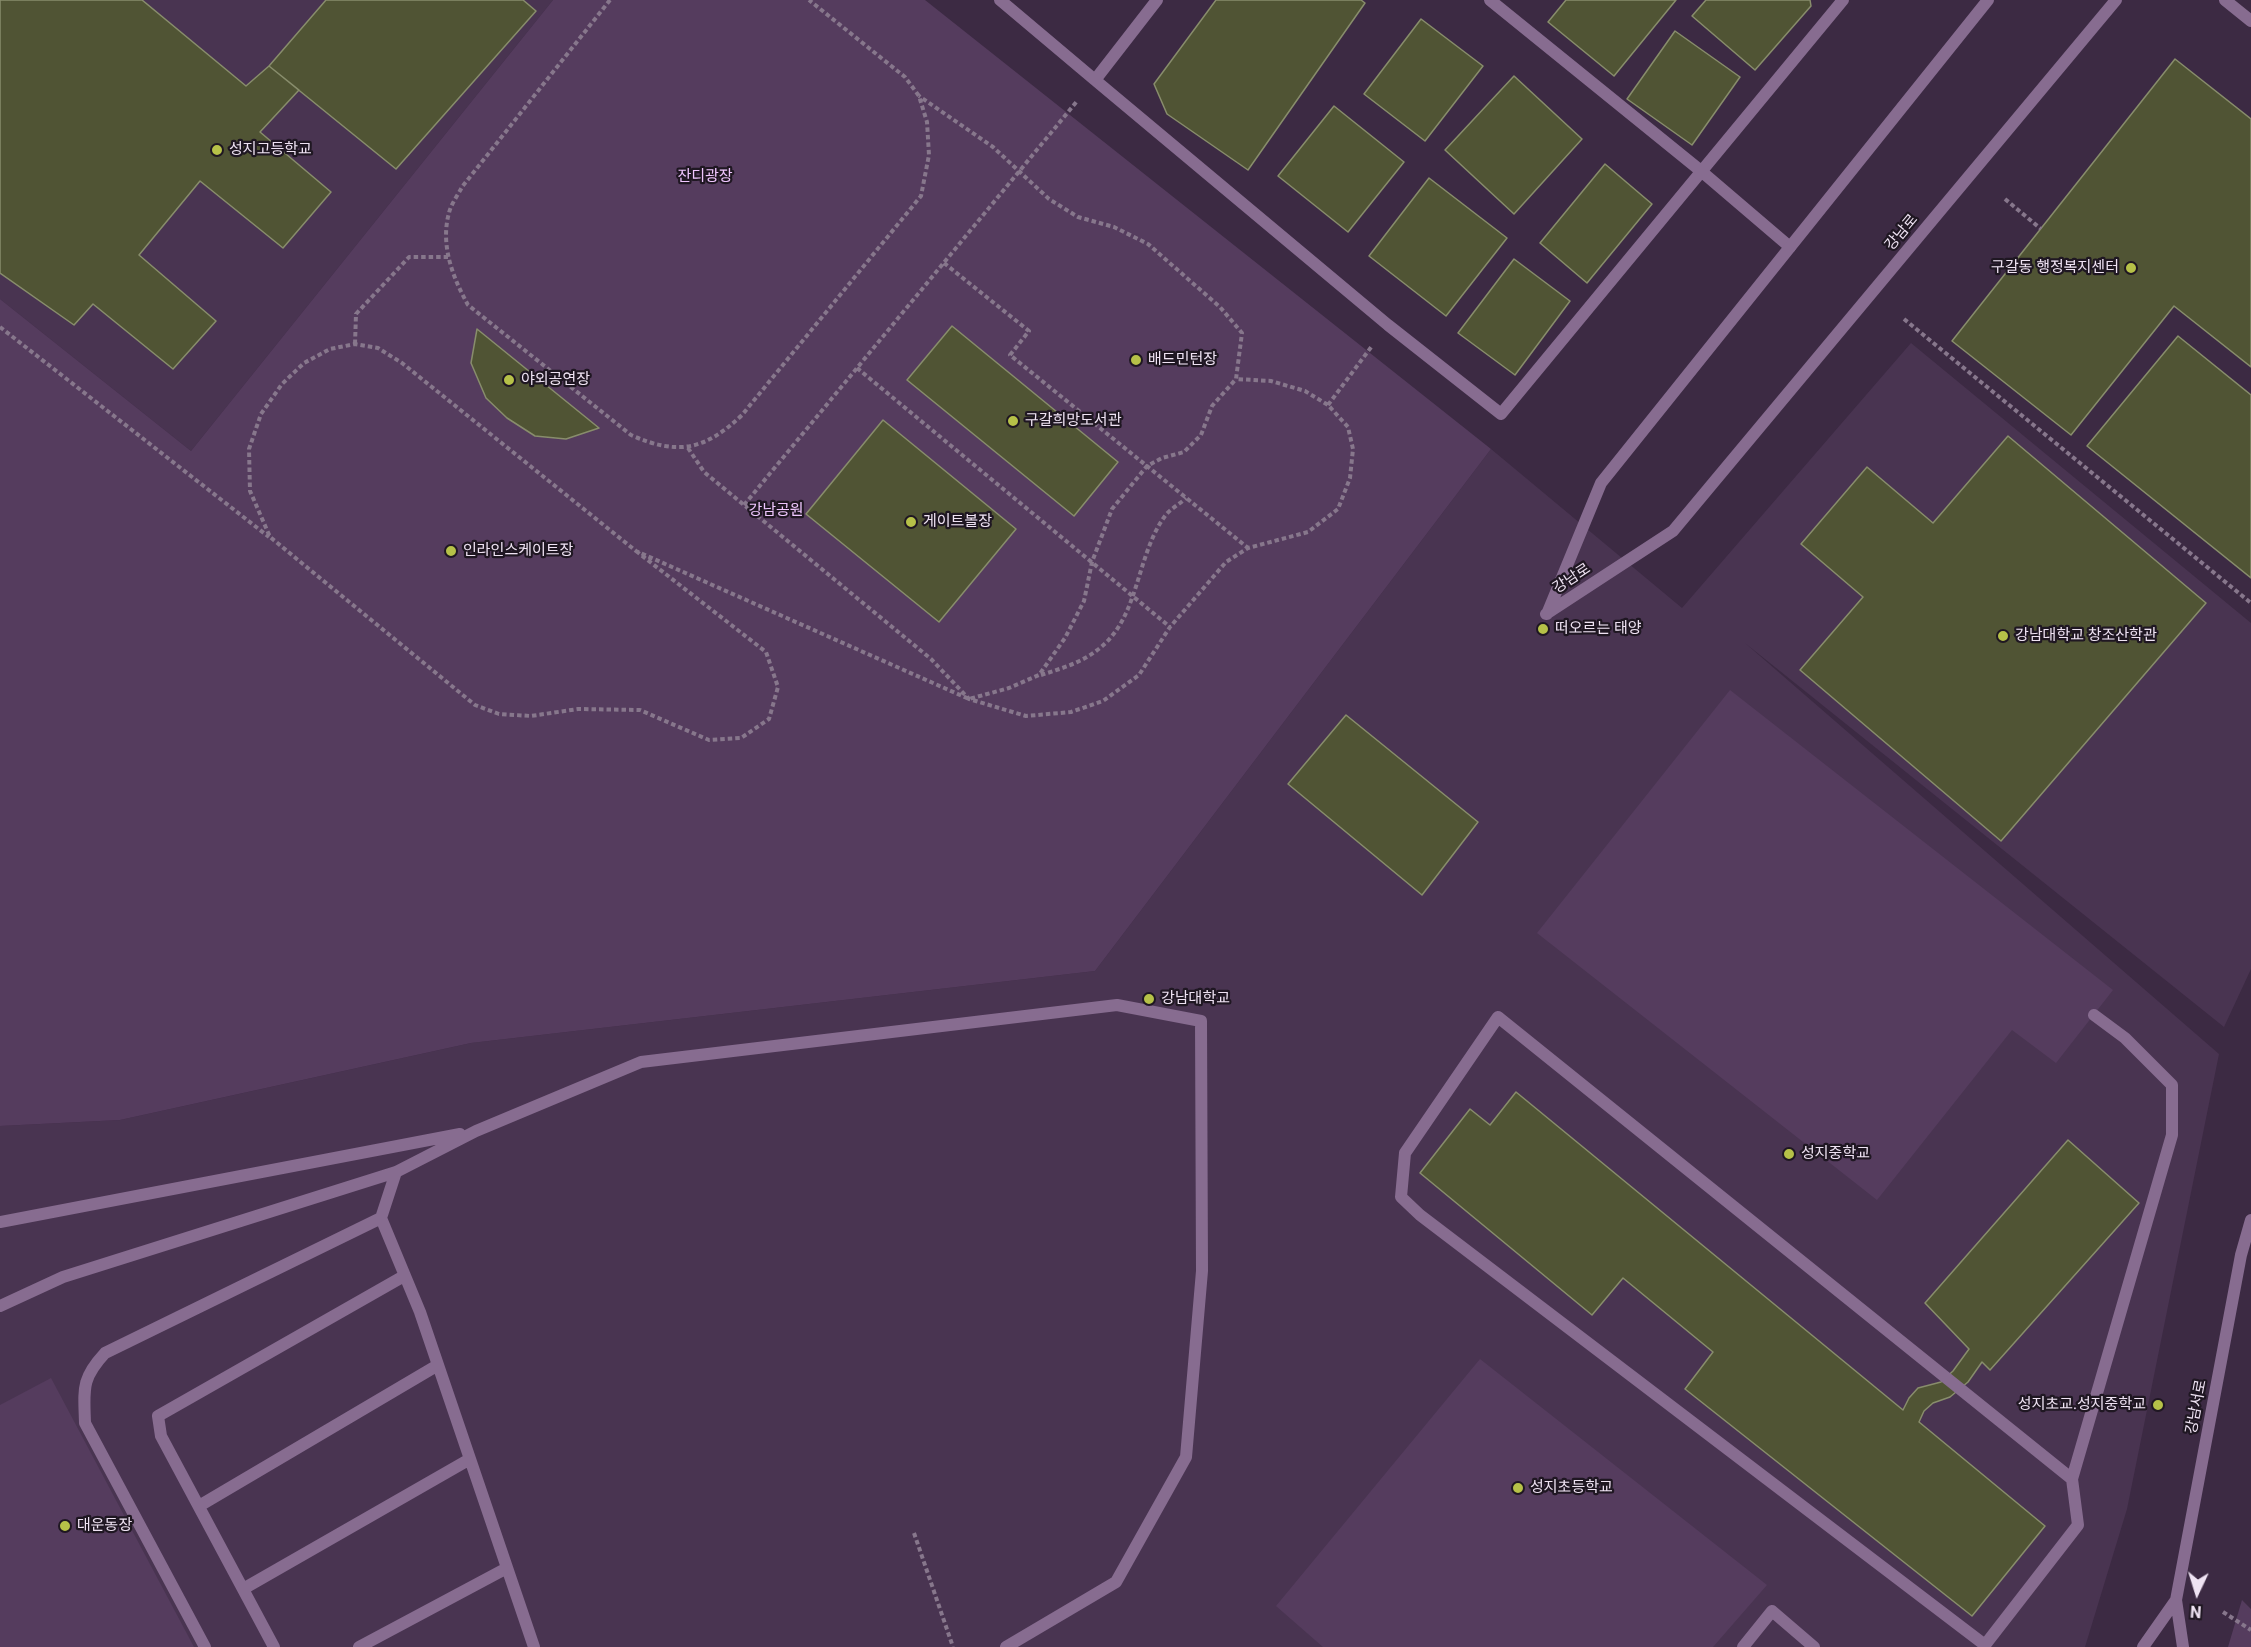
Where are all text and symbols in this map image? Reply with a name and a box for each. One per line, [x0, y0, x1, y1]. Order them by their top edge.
place label: 성지고등학교 [229, 141, 312, 159]
marker: 성지고등학교 [210, 143, 224, 157]
park label: 잔디광장 [677, 168, 733, 186]
street label: 강남로 [1882, 211, 1922, 255]
place label: 구갈동 행정복지센터 [1991, 259, 2119, 277]
marker: 구갈동 행정복지센터 [2124, 261, 2138, 275]
place label: 배드민턴장 [1148, 351, 1217, 369]
marker: 배드민턴장 [1129, 353, 1143, 367]
place label: 야외공연장 [521, 371, 590, 389]
marker: 야외공연장 [502, 373, 516, 387]
place label: 구갈희망도서관 [1025, 412, 1122, 430]
marker: 구갈희망도서관 [1006, 414, 1020, 428]
park label: 강남공원 [748, 502, 804, 520]
place label: 게이트볼장 [923, 513, 992, 531]
marker: 게이트볼장 [904, 515, 918, 529]
place label: 인라인스케이트장 [463, 542, 573, 560]
marker: 인라인스케이트장 [444, 544, 458, 558]
street label: 강남로 [1550, 560, 1594, 598]
place label: 떠오르는 태양 [1555, 620, 1642, 638]
marker: 떠오르는 태양 [1536, 622, 1550, 636]
place label: 강남대학교 창조산학관 [2015, 627, 2157, 645]
marker: 강남대학교 창조산학관 [1996, 629, 2010, 643]
place label: 강남대학교 [1161, 990, 1230, 1008]
marker: 강남대학교 [1142, 992, 1156, 1006]
place label: 성지중학교 [1801, 1145, 1870, 1163]
marker: 성지중학교 [1782, 1147, 1796, 1161]
street label: 강남서로 [2183, 1378, 2211, 1436]
place label: 성지초교.성지중학교 [2018, 1396, 2146, 1414]
marker: 성지초교.성지중학교 [2151, 1398, 2165, 1412]
place label: 성지초등학교 [1530, 1479, 1613, 1497]
marker: 성지초등학교 [1511, 1481, 1525, 1495]
place label: 대운동장 [77, 1517, 132, 1535]
marker: 대운동장 [58, 1519, 72, 1533]
north arrow [2167, 1563, 2227, 1623]
text: N [2189, 1602, 2202, 1621]

